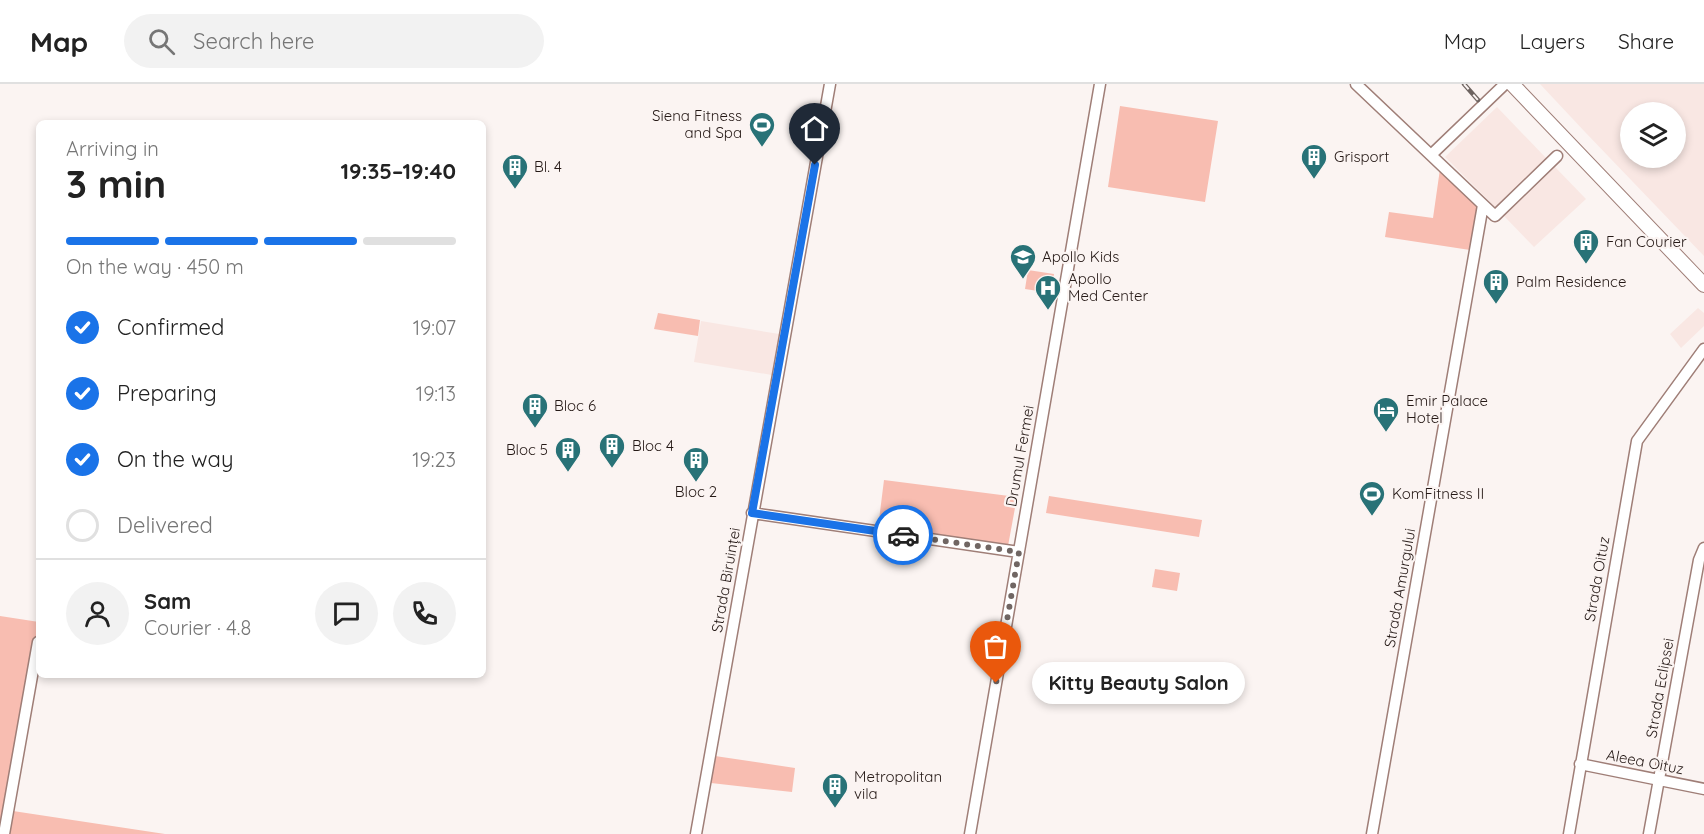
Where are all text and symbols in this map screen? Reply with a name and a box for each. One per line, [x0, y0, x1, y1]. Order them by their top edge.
search box [124, 14, 544, 68]
text: Map [30, 24, 88, 59]
icon: search [145, 25, 178, 58]
text: Search here [193, 27, 315, 55]
text: Map [1444, 28, 1487, 54]
text: Layers [1520, 28, 1585, 54]
text: Share [1618, 28, 1674, 54]
map controls [1620, 102, 1686, 168]
button: layers [1620, 102, 1686, 168]
pin [789, 103, 840, 165]
place label: Siena Fitness and Spa [652, 106, 742, 142]
sports icon: Siena Fitness and Spa [747, 110, 777, 148]
icon: home [798, 112, 831, 145]
text: Arriving in [66, 136, 159, 161]
building icon: Grisport [1299, 142, 1329, 180]
place label: Grisport [1334, 147, 1389, 166]
building icon: Bl. 4 [500, 152, 530, 190]
text: 19:35–19:40 [340, 157, 456, 185]
place label: Bl. 4 [534, 157, 562, 176]
text: 3 min [66, 159, 166, 208]
building icon: Fan Courier [1571, 227, 1601, 265]
place label: Fan Courier [1606, 232, 1687, 251]
school or university icon: Apollo Kids [1008, 242, 1038, 280]
place label: Apollo Kids [1042, 247, 1119, 266]
text: On the way · 450 m [66, 254, 244, 279]
building icon: Palm Residence [1481, 267, 1511, 305]
place label: Apollo Med Center [1068, 269, 1148, 305]
place label: Palm Residence [1516, 272, 1626, 291]
hospital icon: Apollo Med Center [1033, 273, 1063, 311]
icon: check [66, 311, 99, 344]
text: Confirmed [117, 313, 224, 341]
text: 19:07 [413, 315, 456, 340]
icon: check [66, 377, 99, 410]
text: Preparing [117, 379, 217, 407]
text: 19:13 [416, 381, 456, 406]
building icon: Bloc 6 [520, 391, 550, 429]
place label: Emir Palace Hotel [1406, 391, 1488, 427]
hotel icon: Emir Palace Hotel [1371, 395, 1401, 433]
place label: Bloc 6 [554, 396, 596, 415]
street label: Drumul Fermei [1001, 404, 1038, 508]
building icon: Bloc 4 [597, 431, 627, 469]
building icon: Bloc 5 [553, 435, 583, 473]
place label: Bloc 4 [632, 436, 674, 455]
place label: Bloc 5 [506, 440, 548, 459]
icon: check [66, 443, 99, 476]
text: On the way [117, 445, 233, 473]
building icon: Bloc 2 [681, 445, 711, 483]
text: 19:23 [412, 447, 456, 472]
sports icon: KomFitness II [1357, 479, 1387, 517]
place label: Bloc 2 [675, 482, 717, 501]
place label: KomFitness II [1392, 484, 1484, 503]
courier [873, 505, 933, 565]
text: Delivered [117, 511, 213, 539]
icon: car [887, 519, 920, 552]
street label: Strada Biruinței [707, 526, 744, 634]
street label: Strada Amurgului [1380, 527, 1419, 649]
street label: Strada Oituz [1580, 535, 1613, 623]
button: person [66, 582, 129, 645]
button: chat [315, 582, 378, 645]
button: phone [393, 582, 456, 645]
text: Sam [144, 587, 191, 615]
text: Courier · 4.8 [144, 615, 251, 640]
pin [970, 621, 1021, 683]
icon: bag [979, 630, 1012, 663]
street label: Strada Eclipsei [1641, 636, 1678, 739]
callout: Kitty Beauty Salon [1032, 662, 1245, 704]
text: Kitty Beauty Salon [1048, 670, 1229, 695]
street label: Aleea Oituz [1605, 745, 1686, 778]
place label: Metropolitan vila [854, 767, 942, 803]
building icon: Metropolitan vila [820, 771, 850, 809]

